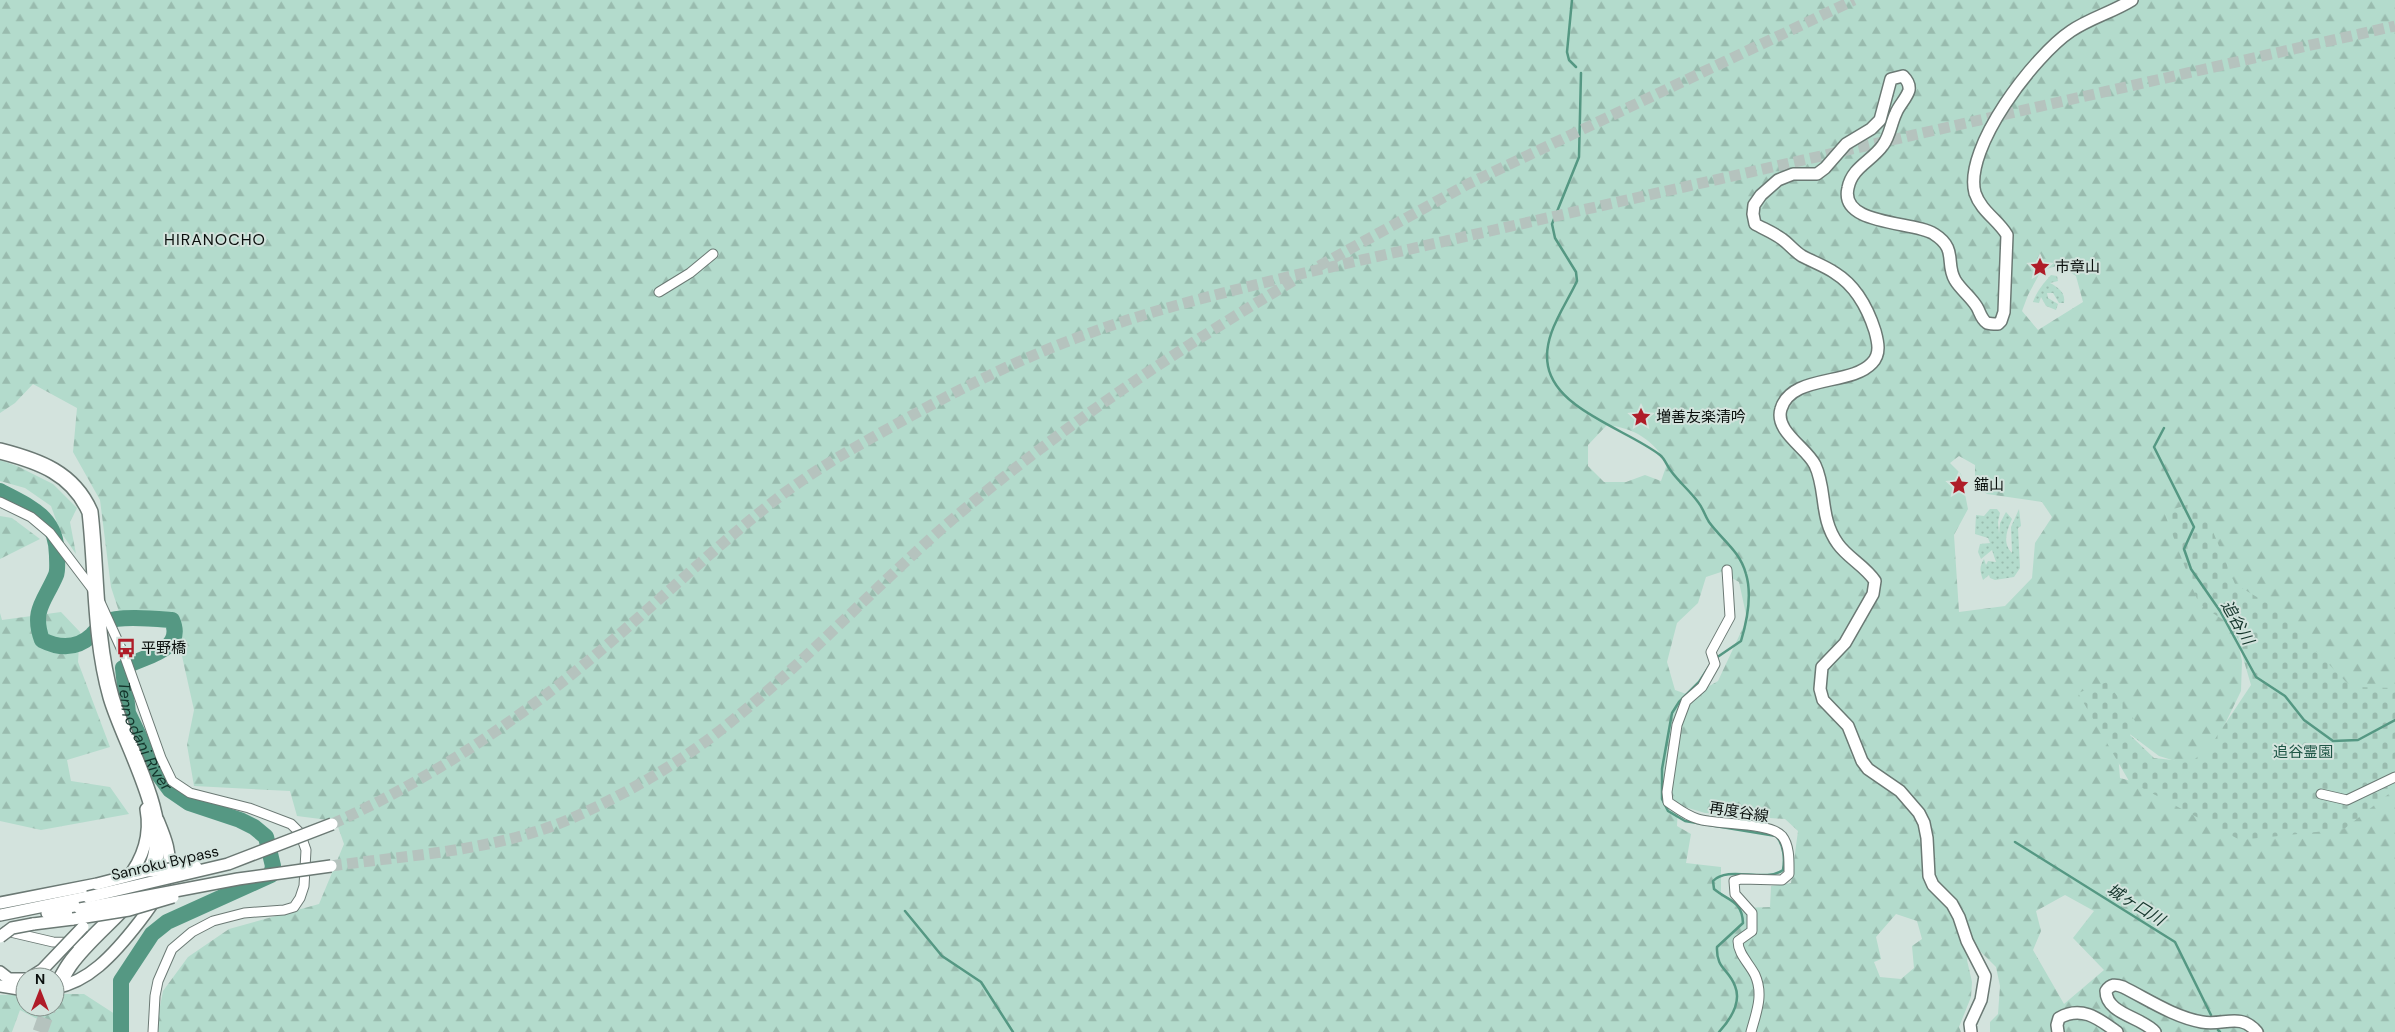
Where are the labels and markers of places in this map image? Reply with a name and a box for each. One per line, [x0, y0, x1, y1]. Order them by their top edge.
place icon: 市章山 [2029, 256, 2051, 278]
place label: 市章山 [2055, 257, 2100, 277]
place icon: 増善友楽清吟 [1630, 406, 1652, 428]
place label: 増善友楽清吟 [1656, 407, 1746, 427]
place icon: 錨山 [1948, 474, 1970, 496]
place label: 錨山 [1974, 475, 2004, 495]
bus stop icon: 平野橋 [115, 637, 137, 659]
place label: 平野橋 [141, 638, 186, 658]

